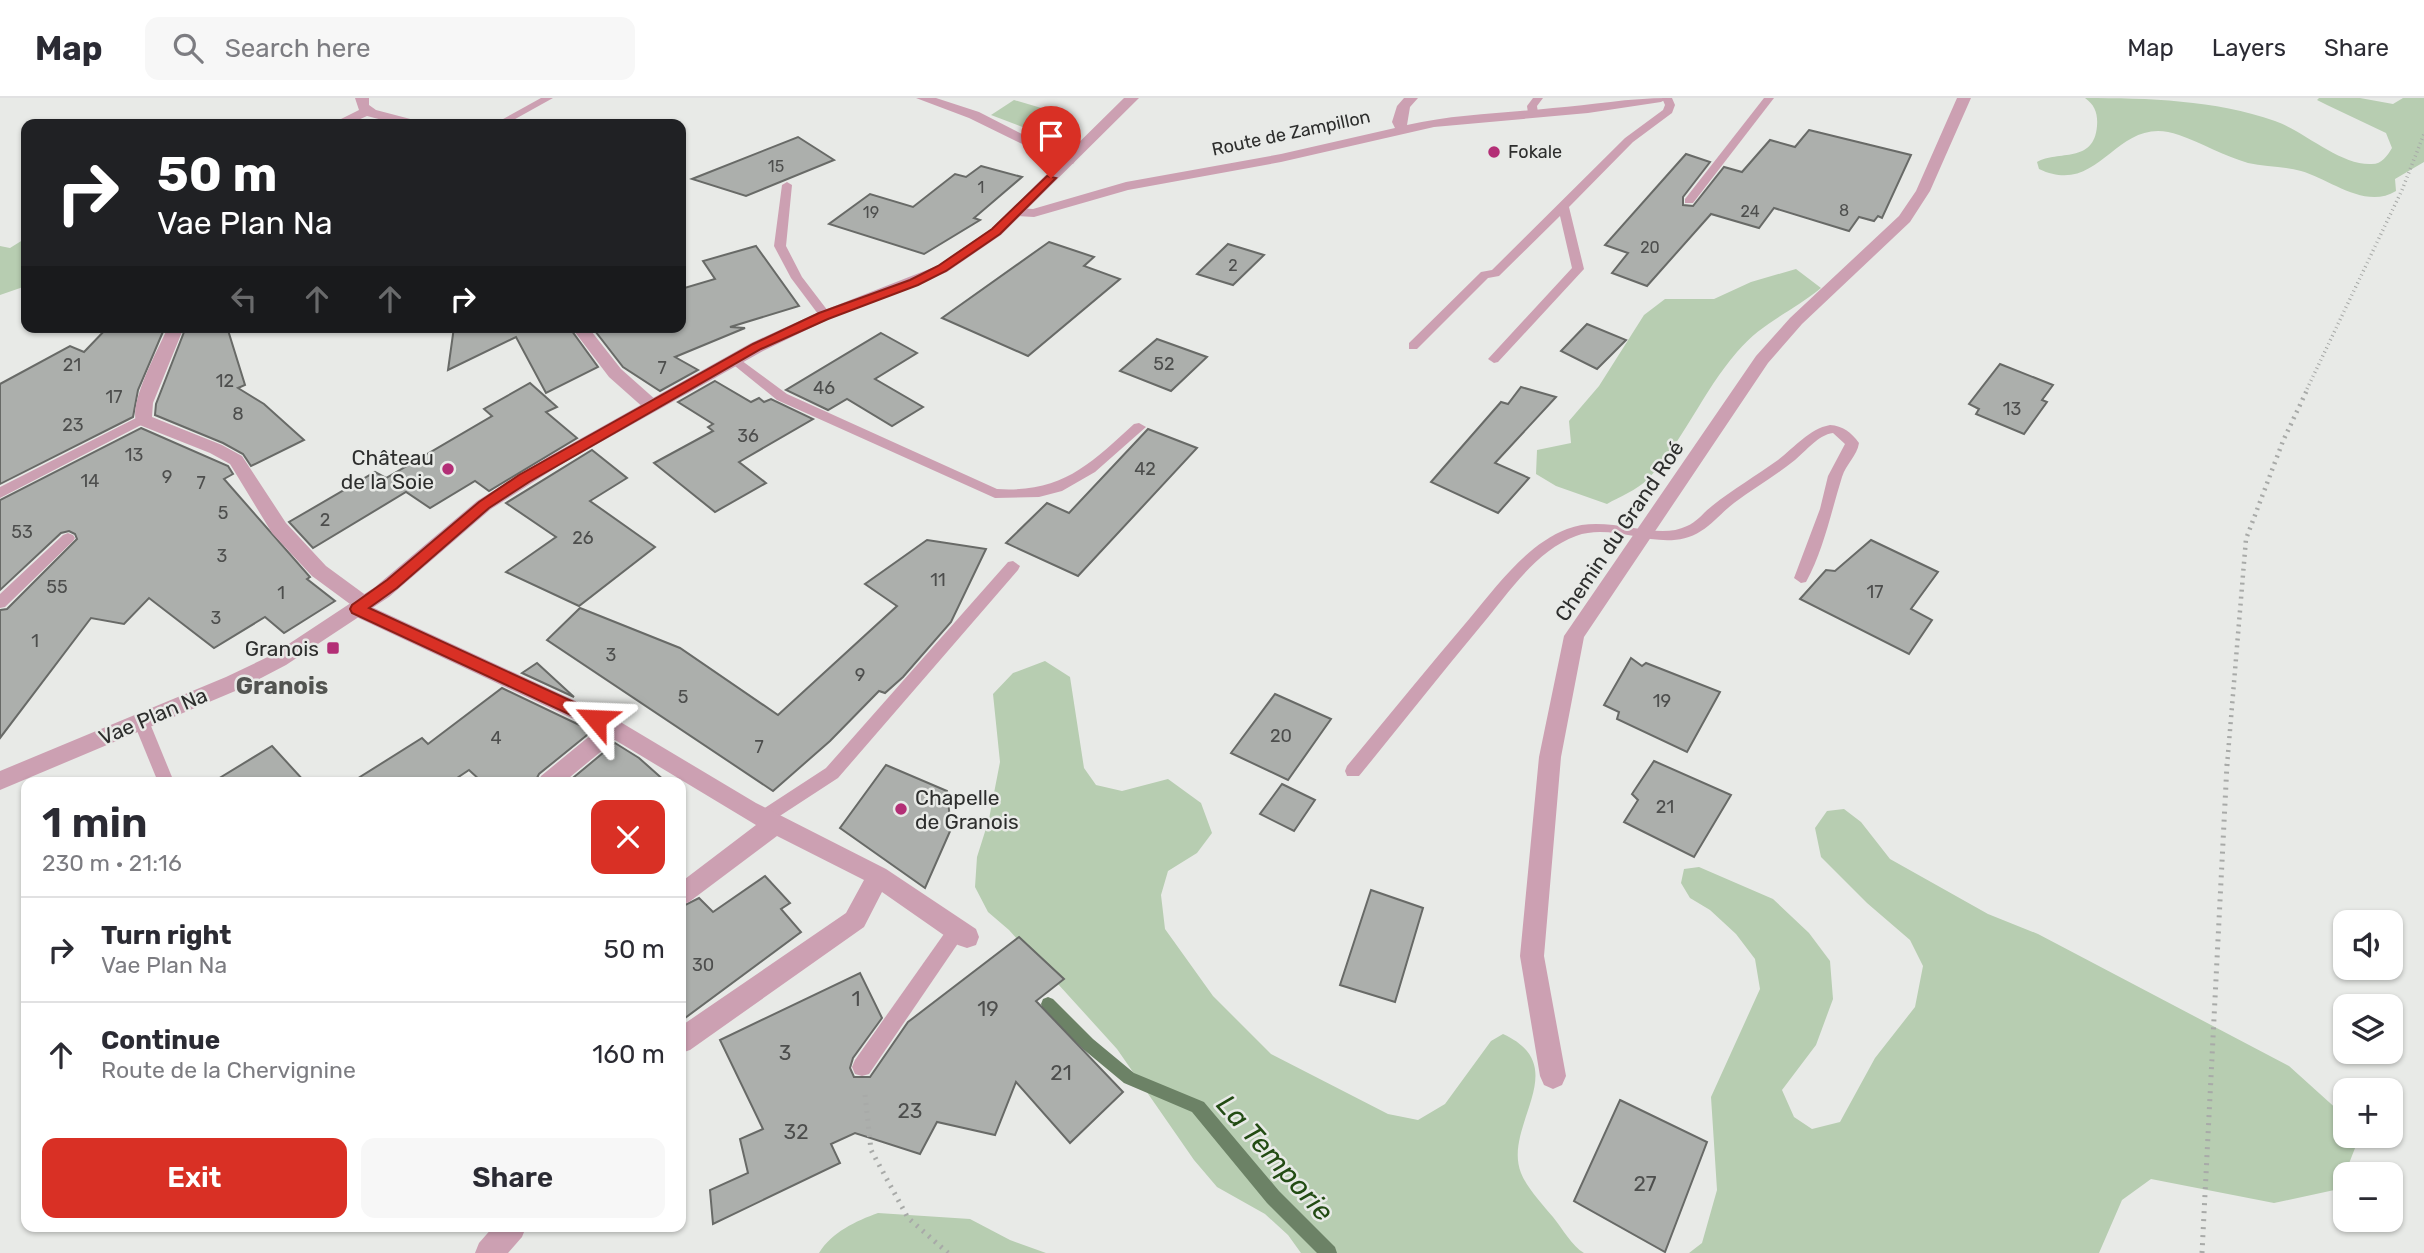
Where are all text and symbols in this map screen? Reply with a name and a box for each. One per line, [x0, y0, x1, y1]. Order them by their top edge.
search box [145, 17, 635, 80]
text: Map [35, 29, 103, 68]
icon: search [169, 29, 207, 67]
text: Search here [225, 33, 370, 64]
text: Map [2127, 34, 2174, 62]
text: Layers [2212, 34, 2286, 62]
text: Share [2324, 34, 2389, 62]
street label: Route de Zampillon [1210, 105, 1372, 161]
pin [1021, 106, 1081, 178]
icon: arrive [1032, 117, 1070, 155]
place label: Fokale [1508, 141, 1562, 163]
marker: Fokale [1486, 144, 1502, 160]
text: 50 m [157, 145, 277, 203]
icon: right [42, 147, 133, 238]
house number: 15 [768, 157, 784, 176]
house number: 1 [978, 178, 984, 197]
house number: 8 [1839, 201, 1849, 220]
house number: 24 [1740, 202, 1760, 221]
house number: 19 [863, 203, 879, 222]
text: Vae Plan Na [157, 204, 333, 242]
house number: 20 [1640, 238, 1660, 257]
house number: 2 [1228, 256, 1238, 275]
icon: left [225, 280, 263, 318]
icon: ahead [298, 280, 336, 318]
icon: ahead [371, 280, 409, 318]
icon: right [444, 280, 482, 318]
house number: 52 [1153, 353, 1175, 375]
house number: 21 [63, 354, 81, 376]
house number: 7 [657, 357, 667, 379]
house number: 12 [216, 370, 234, 392]
house number: 46 [813, 377, 835, 399]
house number: 17 [106, 386, 122, 408]
house number: 13 [2003, 398, 2021, 420]
house number: 8 [232, 403, 244, 425]
house number: 23 [62, 414, 84, 436]
house number: 36 [737, 425, 759, 447]
street label: Chemin du Grand Roé [1549, 436, 1689, 626]
house number: 13 [125, 444, 143, 466]
place label: Château de la Soie [341, 445, 434, 494]
house number: 42 [1134, 458, 1156, 480]
marker: Château de la Soie [440, 461, 456, 477]
house number: 9 [162, 466, 172, 488]
house number: 14 [81, 470, 99, 492]
house number: 7 [196, 472, 206, 494]
house number: 5 [218, 502, 228, 524]
house number: 2 [320, 509, 330, 531]
house number: 53 [11, 521, 33, 543]
house number: 26 [572, 527, 594, 549]
house number: 3 [217, 545, 227, 567]
house number: 11 [930, 569, 946, 591]
house number: 55 [46, 576, 68, 598]
house number: 17 [1867, 581, 1883, 603]
house number: 1 [277, 582, 285, 604]
house number: 3 [211, 607, 221, 629]
house number: 1 [31, 630, 39, 652]
place label: Granois [245, 636, 319, 661]
marker: Granois [325, 640, 341, 656]
house number: 3 [606, 644, 616, 666]
house number: 9 [855, 664, 865, 686]
district label: Granois [236, 672, 328, 700]
street label: Vae Plan Na [95, 682, 211, 750]
position arrow [559, 682, 633, 756]
house number: 5 [678, 686, 688, 708]
house number: 19 [1653, 690, 1671, 712]
house number: 20 [1270, 725, 1292, 747]
house number: 4 [490, 727, 502, 749]
house number: 7 [754, 736, 764, 758]
place label: Chapelle de Granois [915, 785, 1019, 834]
house number: 21 [1656, 796, 1674, 818]
text: 1 min [42, 798, 148, 848]
button: close [591, 800, 665, 874]
marker: Chapelle de Granois [893, 801, 909, 817]
text: 230 m · 21:16 [42, 849, 182, 877]
map controls [2333, 910, 2403, 1232]
button: sound [2333, 910, 2403, 980]
text: Turn right [101, 920, 231, 951]
icon: right [42, 931, 80, 969]
text: 50 m [604, 934, 665, 965]
text: Vae Plan Na [101, 951, 227, 979]
house number: 30 [692, 954, 714, 976]
house number: 1 [852, 986, 861, 1011]
button: layers [2333, 994, 2403, 1064]
house number: 19 [977, 996, 999, 1021]
text: Continue [101, 1025, 220, 1056]
icon: ahead [42, 1036, 80, 1074]
text: 160 m [592, 1039, 665, 1070]
house number: 3 [779, 1040, 791, 1065]
text: Route de la Chervignine [101, 1056, 356, 1084]
house number: 21 [1050, 1060, 1072, 1085]
button: + [2333, 1078, 2403, 1148]
water label: La Temporie [1210, 1088, 1340, 1228]
house number: 23 [898, 1098, 922, 1123]
house number: 32 [784, 1119, 808, 1144]
button: Exit [42, 1138, 347, 1218]
button: Share [361, 1138, 665, 1218]
button: − [2333, 1162, 2403, 1232]
house number: 27 [1633, 1171, 1657, 1196]

